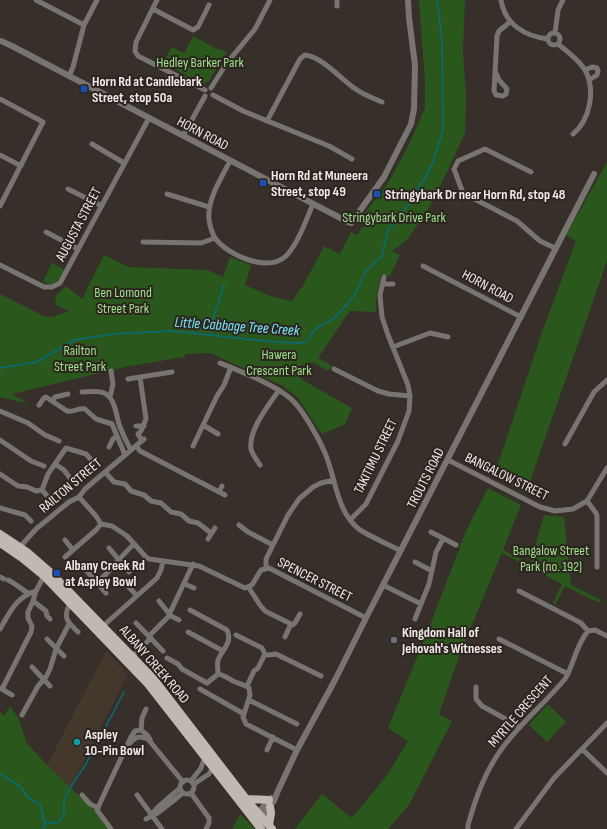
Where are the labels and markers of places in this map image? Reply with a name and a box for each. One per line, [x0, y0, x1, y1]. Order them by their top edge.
place label: Horn Rd at Candlebark Street, stop 50a [92, 73, 202, 106]
marker: Horn Rd at Candlebark Street, stop 50a [79, 84, 89, 94]
place label: Horn Rd at Muneera Street, stop 49 [271, 167, 368, 200]
marker: Horn Rd at Muneera Street, stop 49 [258, 178, 268, 188]
place label: Stringybark Dr near Horn Rd, stop 48 [385, 186, 566, 203]
marker: Stringybark Dr near Horn Rd, stop 48 [372, 189, 382, 199]
place label: Albany Creek Rd at Aspley Bowl [64, 557, 145, 590]
marker: Albany Creek Rd at Aspley Bowl [52, 568, 62, 578]
place label: Kingdom Hall of Jehovah's Witnesses [401, 624, 502, 657]
marker: Kingdom Hall of Jehovah's Witnesses [389, 635, 399, 645]
place label: Aspley 10-Pin Bowl [84, 726, 144, 759]
marker: Aspley 10-Pin Bowl [72, 737, 82, 747]

